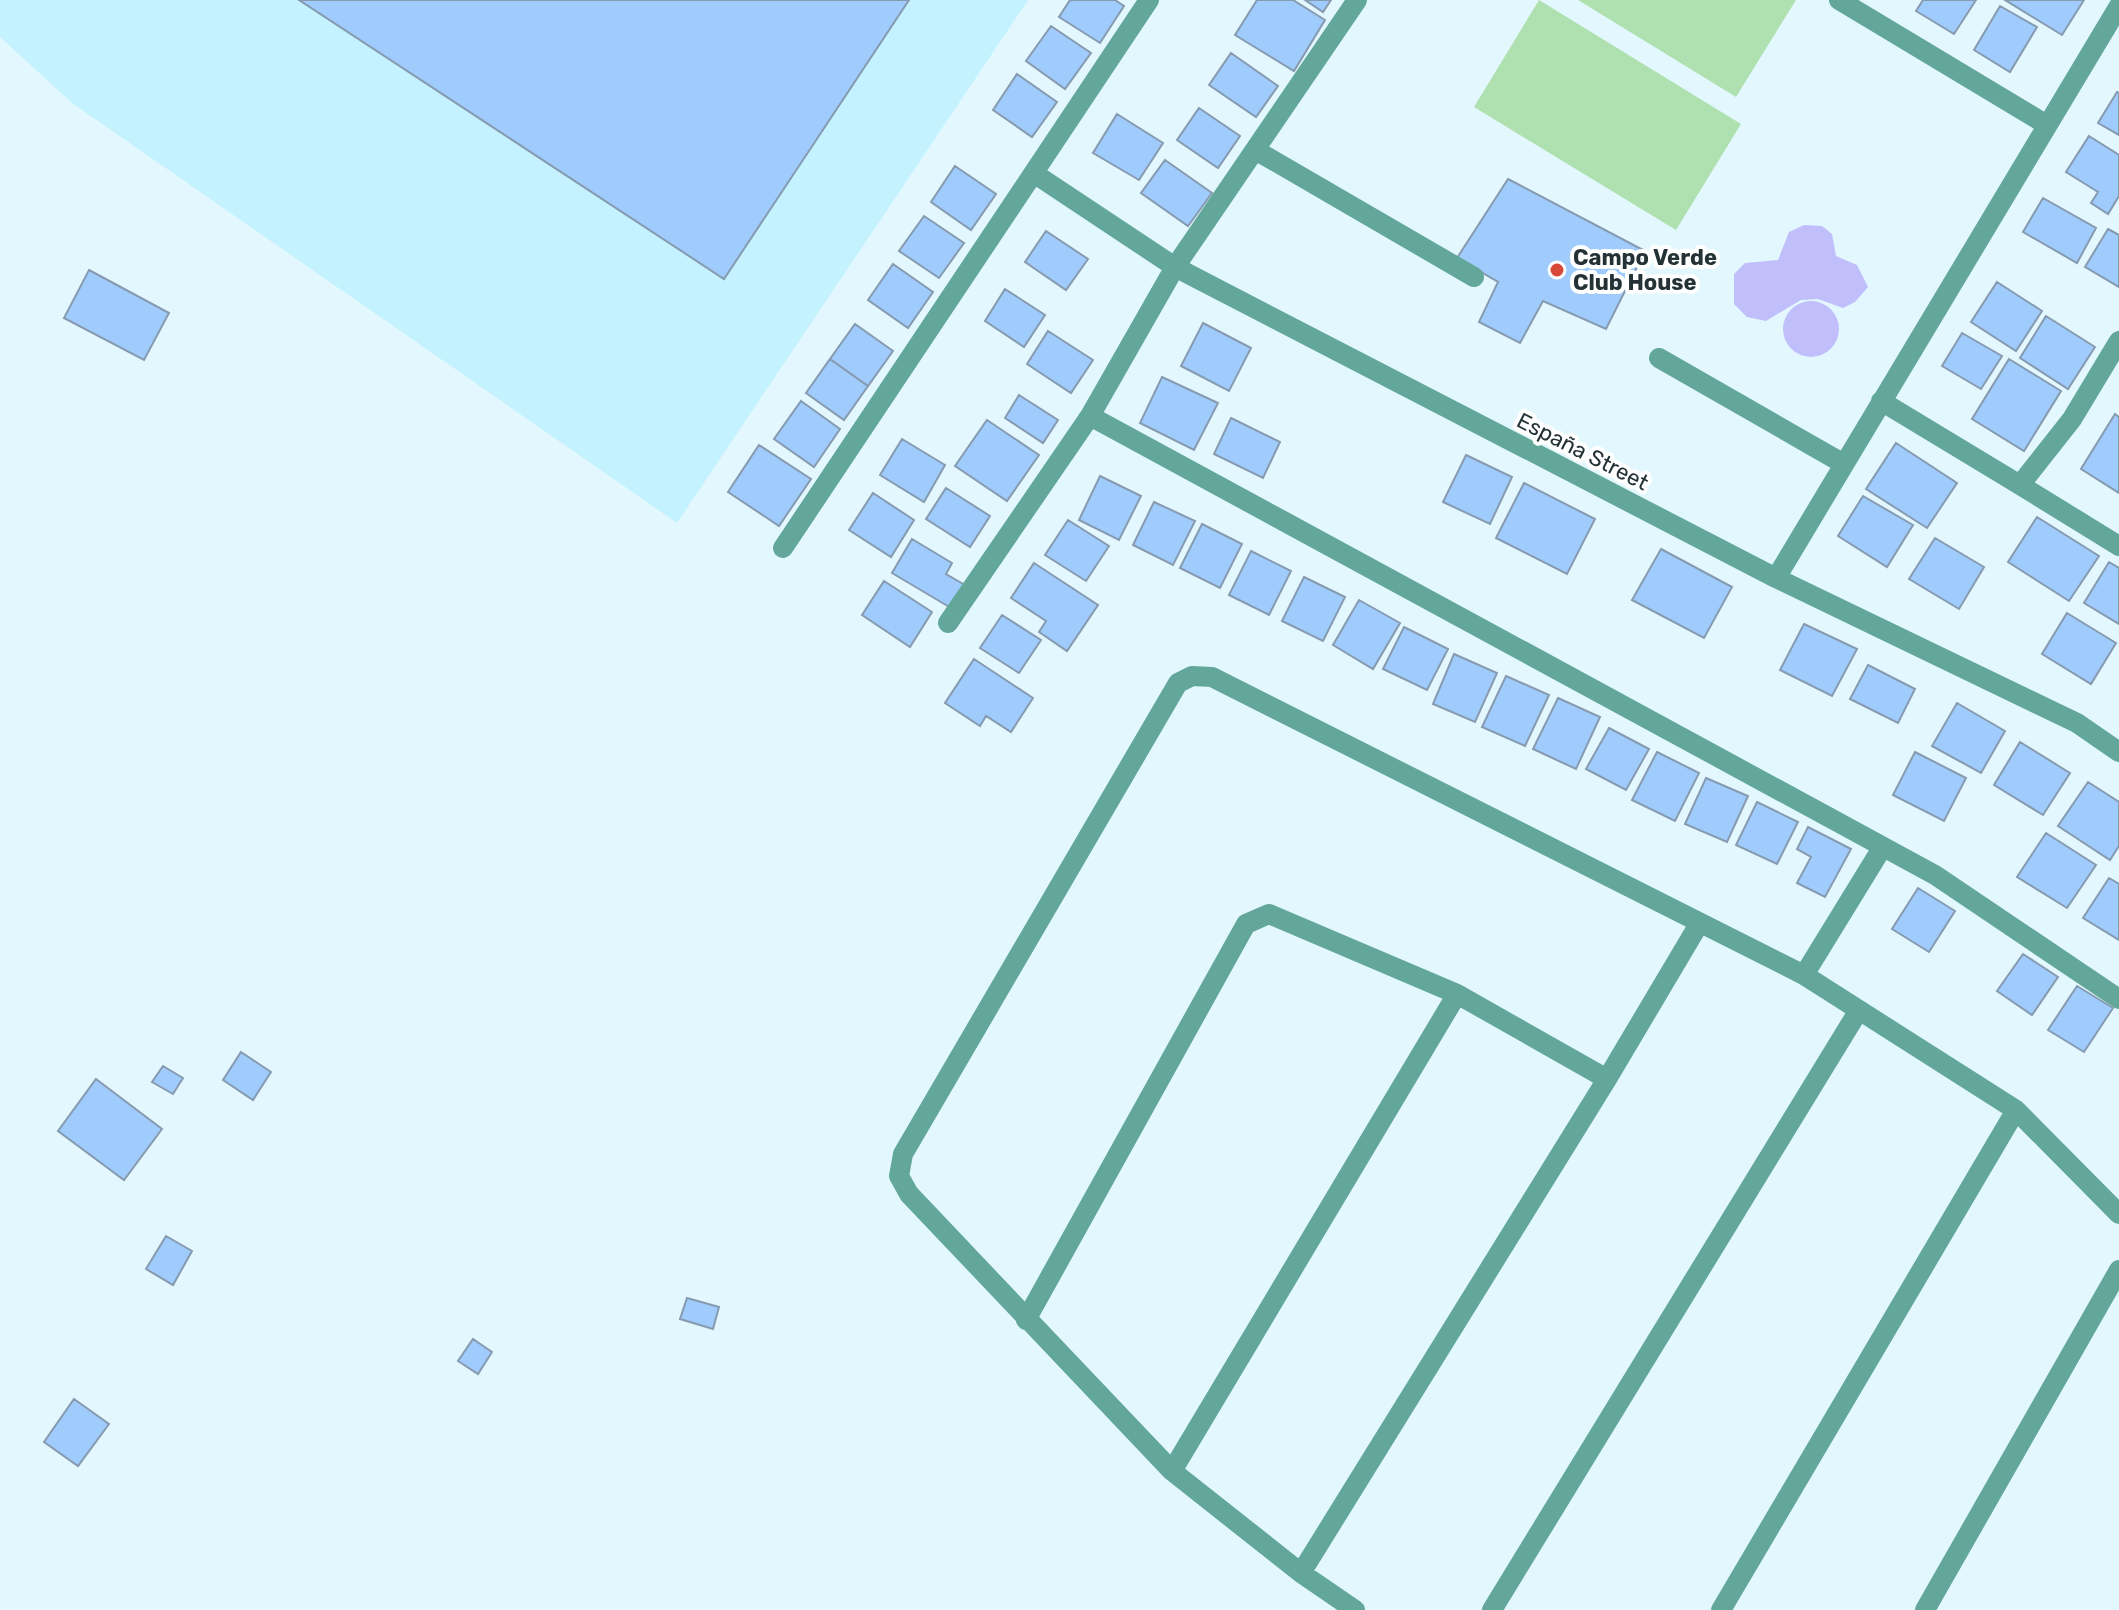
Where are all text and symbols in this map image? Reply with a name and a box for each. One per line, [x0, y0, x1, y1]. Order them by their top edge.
place label: Campo Verde Club House [1573, 244, 1717, 296]
marker: Campo Verde Club House [1548, 261, 1566, 279]
street label: España Street [1512, 407, 1654, 496]

